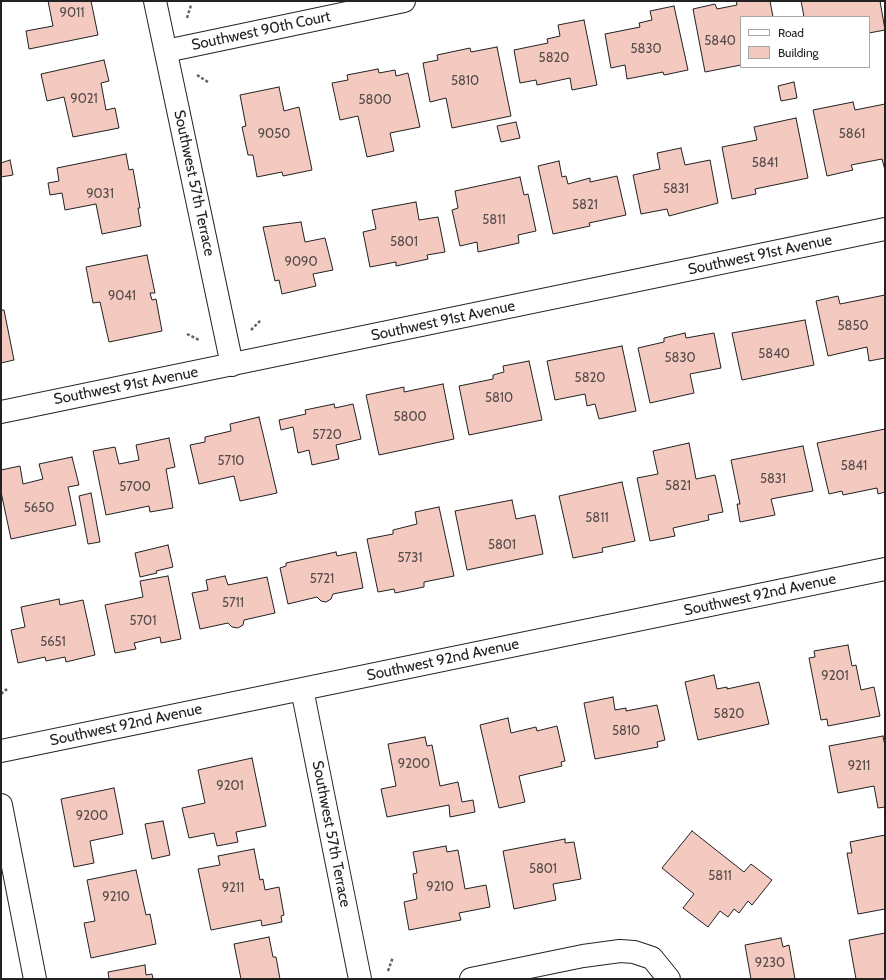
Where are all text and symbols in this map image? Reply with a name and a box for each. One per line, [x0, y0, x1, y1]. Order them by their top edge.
house number: 9011 [60, 5, 84, 21]
street label: Southwest 90th Court [190, 7, 332, 55]
legend [740, 16, 870, 68]
text: Road [778, 25, 804, 40]
house number: 5840 [704, 33, 736, 49]
house number: 5830 [630, 41, 662, 57]
text: Building [778, 45, 819, 60]
house number: 5820 [539, 50, 569, 66]
house number: 5810 [451, 73, 479, 89]
house number: 9021 [70, 91, 98, 107]
house number: 5800 [358, 92, 392, 108]
street label: Southwest 57th Terrace [170, 108, 218, 258]
house number: 9050 [258, 126, 290, 142]
house number: 5861 [839, 126, 865, 142]
house number: 5841 [752, 155, 778, 171]
house number: 5831 [663, 181, 689, 197]
house number: 9031 [86, 186, 114, 202]
house number: 5821 [572, 197, 598, 213]
house number: 5811 [482, 212, 506, 228]
street label: Southwest 91st Avenue [686, 231, 834, 279]
house number: 5801 [390, 234, 418, 250]
house number: 9090 [285, 254, 317, 270]
house number: 9041 [108, 288, 136, 304]
street label: Southwest 91st Avenue [369, 297, 517, 345]
house number: 5850 [837, 318, 869, 334]
house number: 5840 [758, 346, 790, 362]
house number: 5830 [664, 350, 696, 366]
street label: Southwest 91st Avenue [52, 363, 200, 409]
house number: 5820 [575, 370, 605, 386]
house number: 5810 [485, 390, 513, 406]
house number: 5800 [393, 409, 427, 425]
house number: 5720 [312, 427, 342, 443]
house number: 5710 [218, 453, 244, 469]
house number: 5841 [841, 458, 867, 474]
house number: 5831 [760, 471, 786, 487]
house number: 5821 [665, 478, 691, 494]
house number: 5700 [119, 479, 151, 495]
house number: 5650 [24, 500, 54, 516]
house number: 5811 [585, 510, 609, 526]
house number: 5801 [488, 537, 516, 553]
house number: 5731 [398, 550, 422, 566]
street label: Southwest 92nd Avenue [682, 570, 838, 620]
house number: 5721 [310, 571, 334, 587]
house number: 5711 [222, 595, 244, 611]
house number: 5701 [130, 613, 156, 629]
house number: 5651 [40, 634, 66, 650]
street label: Southwest 92nd Avenue [365, 635, 521, 685]
house number: 9201 [821, 668, 849, 684]
street label: Southwest 92nd Avenue [48, 700, 204, 750]
house number: 5820 [714, 706, 744, 722]
house number: 5810 [612, 723, 640, 739]
house number: 9200 [398, 756, 430, 772]
house number: 9211 [848, 758, 870, 774]
street label: Southwest 57th Terrace [308, 759, 354, 909]
house number: 9201 [216, 778, 244, 794]
house number: 9200 [76, 808, 108, 824]
house number: 5801 [529, 861, 557, 877]
house number: 5811 [708, 868, 732, 884]
house number: 9210 [426, 879, 454, 895]
house number: 9211 [222, 880, 244, 896]
house number: 9210 [102, 889, 130, 905]
house number: 9230 [755, 955, 785, 971]

